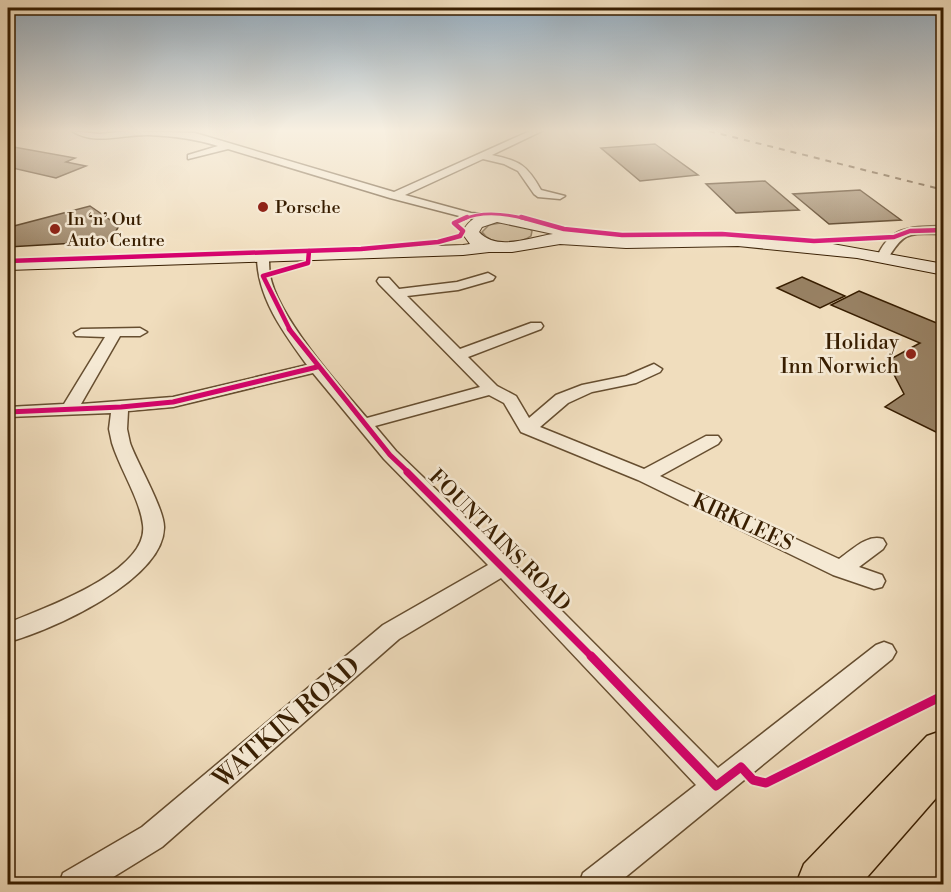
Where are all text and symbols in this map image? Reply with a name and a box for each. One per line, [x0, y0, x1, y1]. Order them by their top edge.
place label: Porsche [275, 196, 341, 219]
marker: Porsche [256, 200, 270, 214]
place label: In ‘n’ Out Auto Centre [66, 208, 165, 252]
marker: In ‘n’ Out Auto Centre [48, 222, 62, 236]
place label: Holiday Inn Norwich [780, 330, 900, 380]
marker: Holiday Inn Norwich [904, 347, 918, 361]
street label: FOUNTAINS ROAD [423, 464, 576, 617]
street label: KIRKLEES [688, 488, 797, 558]
street label: WATKIN ROAD [206, 650, 367, 796]

